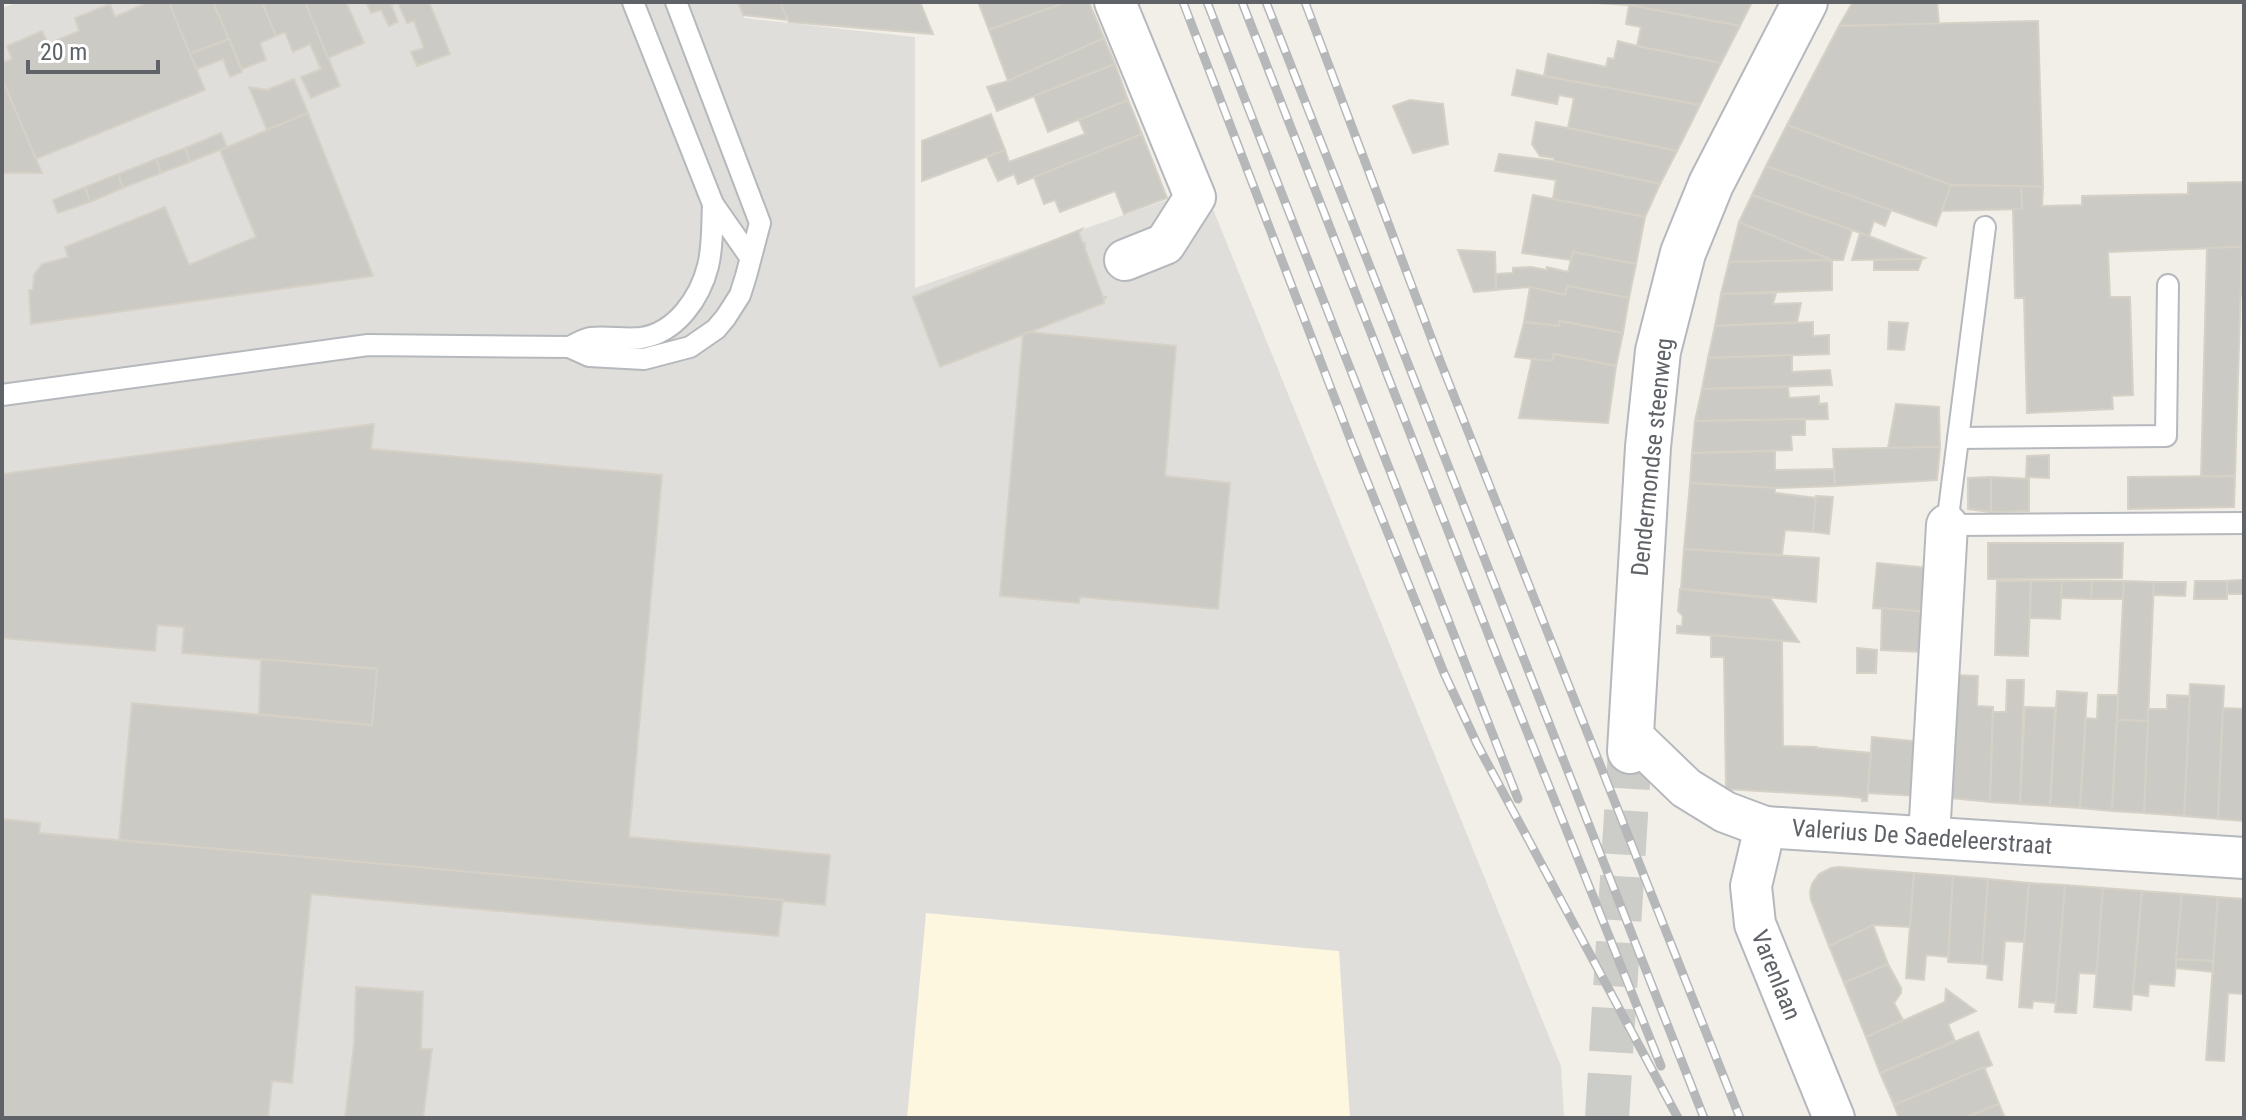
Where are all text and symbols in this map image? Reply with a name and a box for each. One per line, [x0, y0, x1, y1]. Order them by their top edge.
scale bar [28, 24, 158, 74]
text: 20 m [40, 38, 87, 66]
street label: Dendermondse steenweg [1626, 337, 1678, 577]
street label: Valerius De Saedeleerstraat [1791, 814, 2053, 860]
street label: Varenlaan [1745, 926, 1807, 1024]

